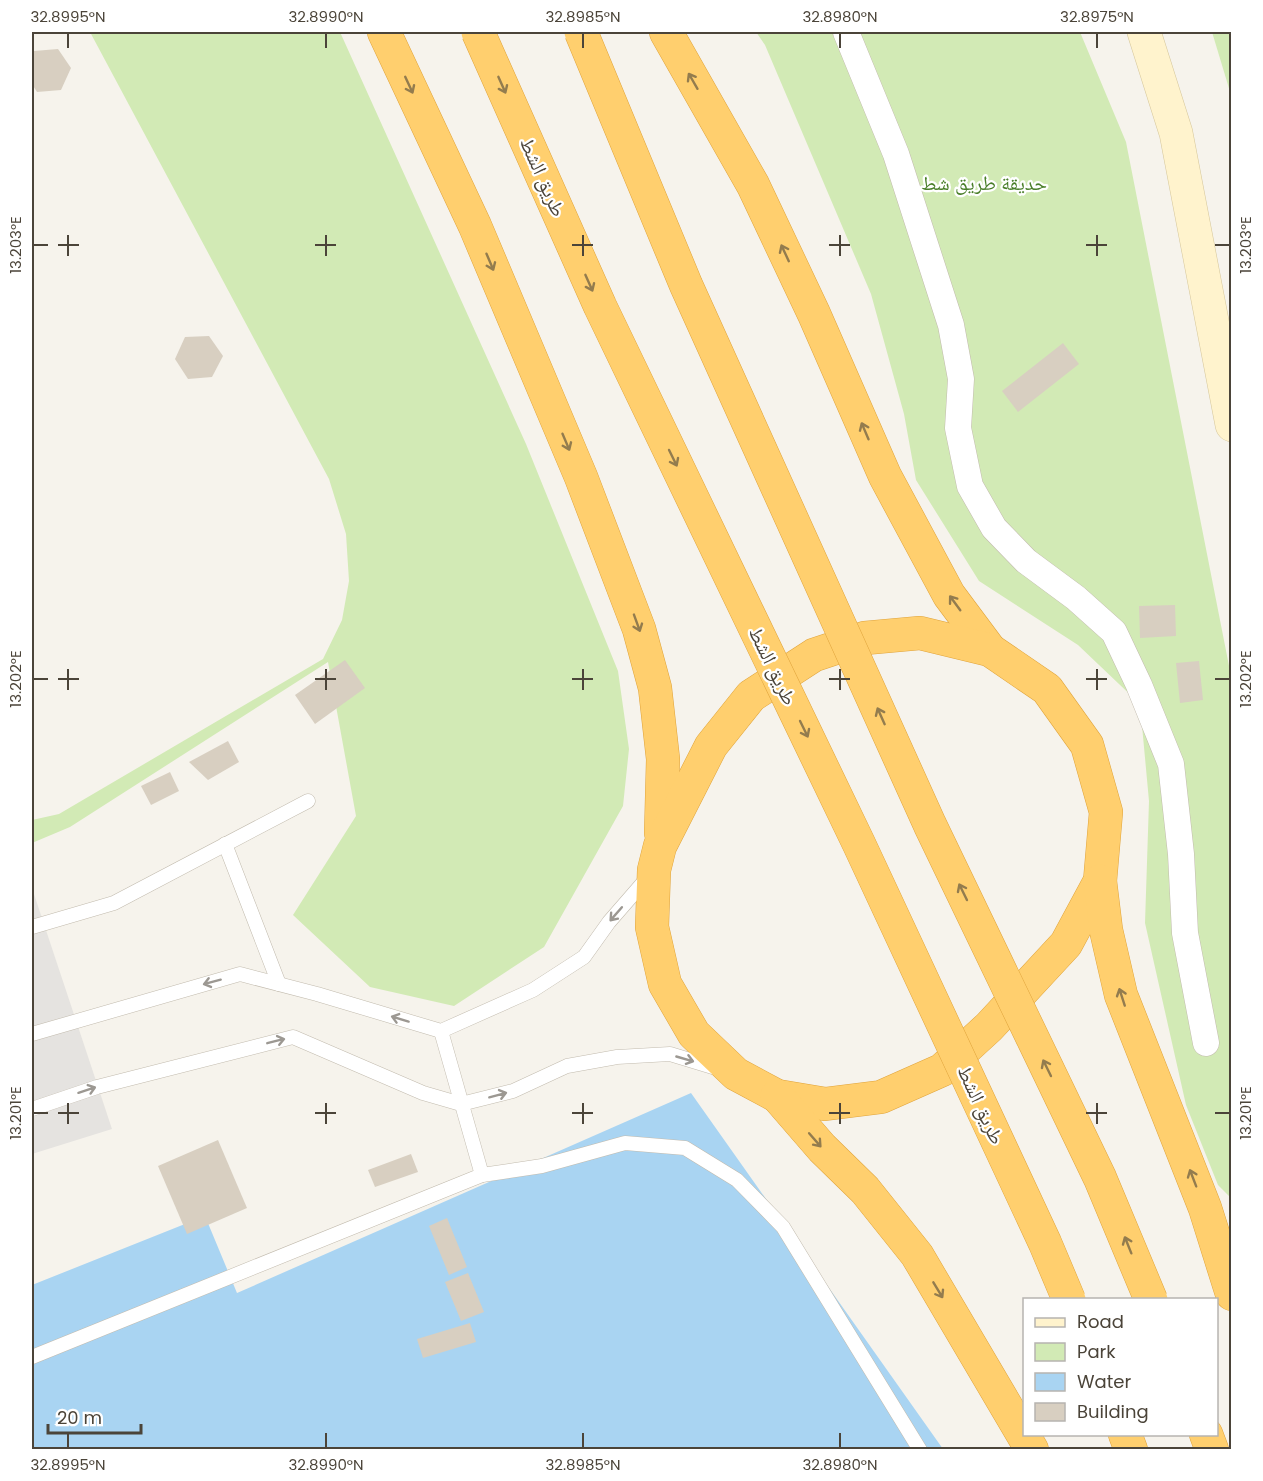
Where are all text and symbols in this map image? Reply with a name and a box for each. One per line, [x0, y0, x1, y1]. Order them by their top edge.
text: 32.8995°N [30, 6, 106, 27]
text: 32.8990°N [288, 6, 364, 27]
text: 32.8985°N [545, 6, 621, 27]
text: 32.8980°N [802, 6, 878, 27]
text: 32.8975°N [1060, 6, 1134, 27]
one-way arrow [687, 72, 699, 89]
one-way arrow [404, 75, 416, 93]
one-way arrow [497, 75, 508, 94]
street label: طريق الشط [513, 133, 573, 221]
park label: حديقة طريق شط [921, 169, 1047, 197]
text: 13.203°E [5, 216, 26, 274]
text: 13.203°E [1235, 216, 1256, 274]
one-way arrow [778, 244, 790, 262]
one-way arrow [485, 252, 496, 271]
one-way arrow [584, 273, 596, 291]
one-way arrow [859, 422, 870, 440]
one-way arrow [561, 432, 572, 450]
one-way arrow [668, 449, 680, 467]
one-way arrow [949, 595, 962, 611]
one-way arrow [632, 613, 643, 632]
street label: طريق الشط [742, 622, 804, 710]
text: 13.202°E [5, 650, 26, 708]
text: 13.202°E [1235, 650, 1256, 708]
one-way arrow [874, 707, 886, 725]
one-way arrow [798, 719, 810, 737]
one-way arrow [956, 884, 968, 902]
one-way arrow [609, 906, 623, 921]
one-way arrow [203, 977, 222, 988]
one-way arrow [1116, 988, 1127, 1007]
one-way arrow [391, 1013, 410, 1024]
one-way arrow [266, 1035, 285, 1046]
one-way arrow [675, 1054, 694, 1065]
one-way arrow [1041, 1060, 1053, 1078]
street label: طريق الشط [951, 1061, 1011, 1149]
one-way arrow [77, 1084, 96, 1095]
text: 13.201°E [5, 1086, 26, 1140]
text: 13.201°E [1235, 1086, 1256, 1140]
one-way arrow [488, 1088, 507, 1100]
one-way arrow [808, 1132, 822, 1147]
one-way arrow [1187, 1170, 1198, 1188]
one-way arrow [1122, 1237, 1133, 1255]
one-way arrow [932, 1281, 944, 1298]
legend [1023, 1298, 1218, 1436]
text: Road [1077, 1309, 1124, 1334]
text: Park [1077, 1339, 1116, 1364]
text: Water [1077, 1369, 1131, 1394]
scale bar [48, 1397, 141, 1435]
text: Building [1077, 1399, 1149, 1424]
text: 20 m [57, 1405, 102, 1430]
text: 32.8995°N [30, 1454, 106, 1475]
text: 32.8990°N [288, 1454, 364, 1475]
text: 32.8985°N [545, 1454, 621, 1475]
text: 32.8980°N [802, 1454, 878, 1475]

